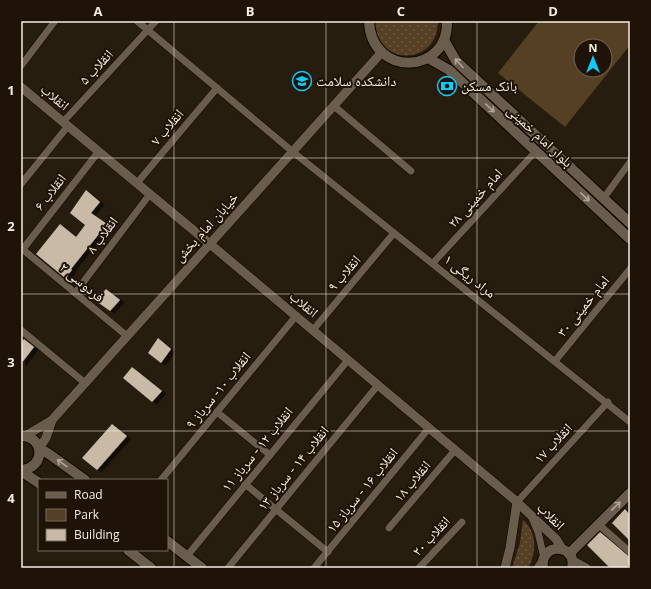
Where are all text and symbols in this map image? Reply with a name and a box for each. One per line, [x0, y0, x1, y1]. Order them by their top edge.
text: A [94, 2, 103, 20]
text: B [246, 2, 255, 20]
text: C [397, 2, 405, 20]
text: D [548, 2, 558, 20]
north arrow [573, 38, 613, 78]
text: N [589, 40, 597, 55]
street label: انقلاب ۵ [74, 45, 117, 88]
one-way arrow [454, 58, 463, 68]
school or university icon: دانشکده سلامت [291, 70, 313, 92]
place label: دانشکده سلامت [316, 71, 396, 90]
bank icon: بانک مسکن [436, 75, 458, 97]
place label: بانک مسکن [461, 76, 517, 95]
street label: انقلاب [37, 79, 74, 114]
text: 1 [7, 81, 15, 99]
street label: بلوار امام خمینی [503, 100, 577, 172]
one-way arrow [485, 104, 496, 113]
street label: انقلاب ۷ [146, 105, 187, 149]
street label: امام خمینی ۲۸ [443, 164, 507, 232]
street label: انقلاب ۶ [29, 169, 70, 214]
street label: خیابان امام بخش [169, 188, 243, 266]
one-way arrow [580, 192, 590, 201]
street label: انقلاب ۸ [81, 212, 122, 257]
text: 2 [7, 217, 15, 235]
street label: مراد ریگی ۱ [440, 249, 500, 302]
street label: انقلاب ۹ [323, 251, 364, 295]
street label: فردوسی ۲ [56, 257, 109, 306]
street label: امام خمینی ۳۰ [552, 271, 614, 341]
street label: انقلاب [286, 286, 323, 321]
street label: انقلاب ۱۰- سرباز ۹ [181, 347, 255, 432]
text: 3 [7, 353, 15, 371]
street label: انقلاب ۱۲ - سرباز ۱۱ [217, 402, 297, 495]
street label: انقلاب ۱۷ [529, 419, 576, 467]
street label: انقلاب ۱۴ - سرباز ۱۳ [253, 421, 333, 514]
street label: انقلاب ۱۶ - سرباز ۱۵ [322, 443, 402, 536]
street label: انقلاب ۱۸ [389, 456, 434, 505]
one-way arrow [57, 459, 68, 467]
legend [38, 479, 168, 551]
text: Road [74, 486, 103, 503]
text: 4 [7, 489, 15, 507]
street label: انقلاب [533, 498, 569, 534]
one-way arrow [611, 501, 621, 511]
text: Park [74, 506, 100, 523]
street label: انقلاب ۲۰ [407, 512, 454, 560]
text: Building [74, 526, 120, 543]

